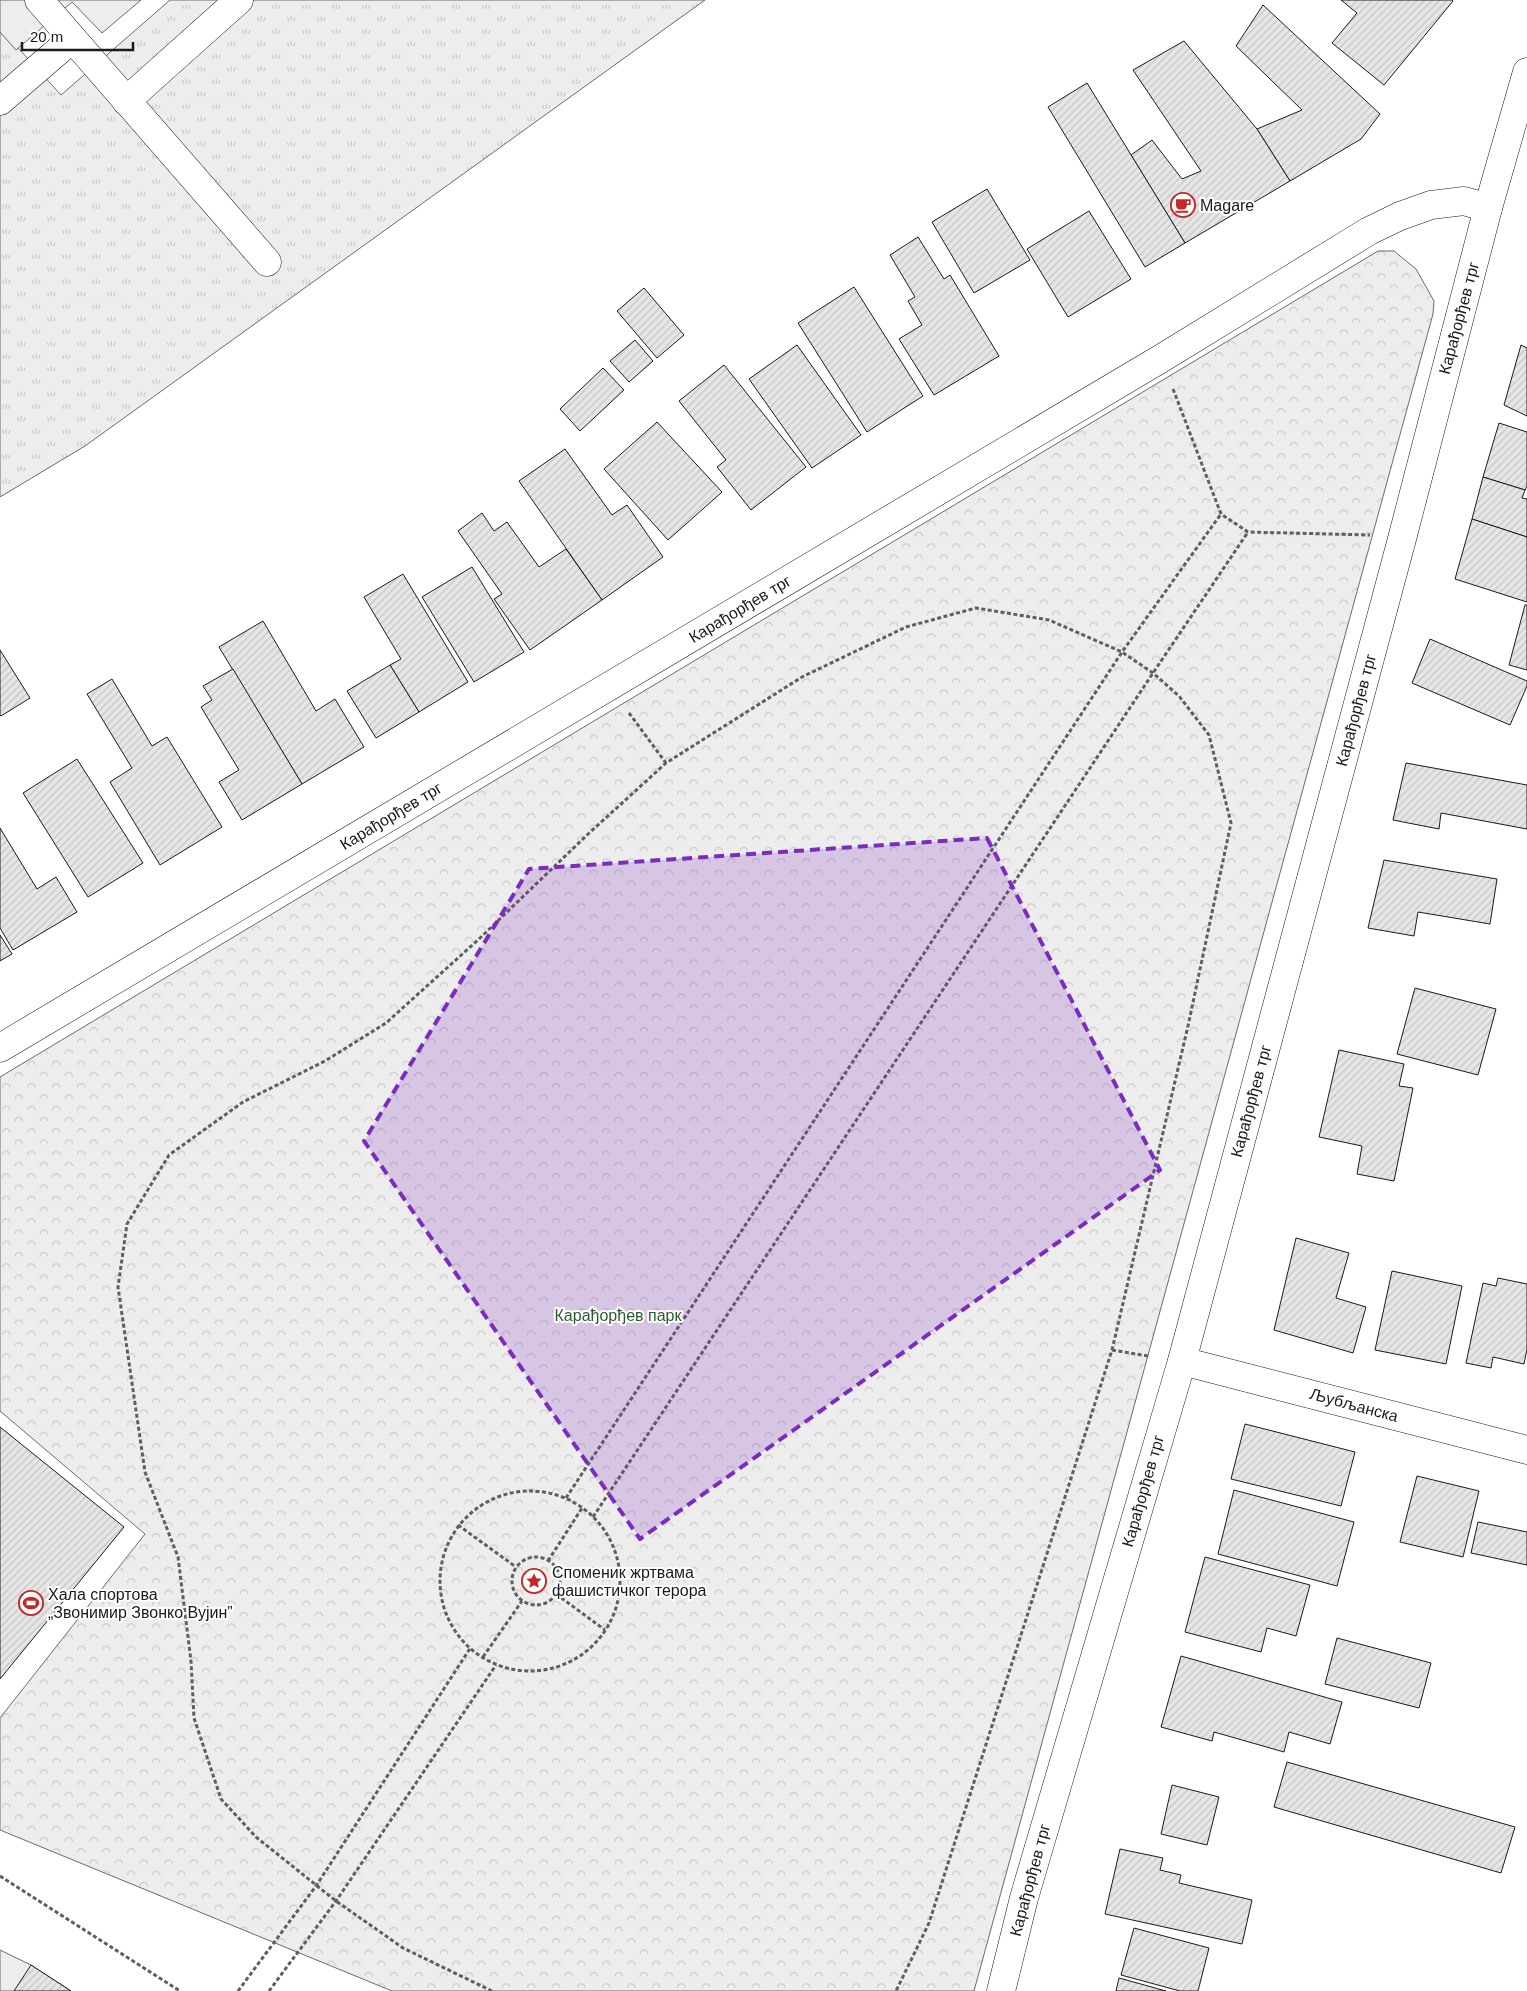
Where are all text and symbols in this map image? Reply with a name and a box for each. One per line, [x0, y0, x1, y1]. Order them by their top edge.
scale bar [22, 20, 134, 52]
text: 20 m [30, 28, 63, 45]
cafe icon: Magare [1170, 192, 1196, 218]
place label: Magare [1200, 197, 1254, 214]
street label: Карађорђев трг [1436, 260, 1482, 376]
street label: Карађорђев трг [686, 572, 794, 646]
street label: Карађорђев трг [1333, 652, 1379, 768]
street label: Карађорђев трг [337, 779, 445, 853]
street label: Карађорђев трг [1228, 1043, 1274, 1159]
park label: Карађорђев парк [555, 1307, 682, 1324]
street label: Љубљанска [1308, 1385, 1400, 1425]
street label: Карађорђев трг [1119, 1433, 1167, 1549]
place label: Споменик жртвама фашистичког терора [552, 1564, 707, 1599]
place icon: Споменик жртвама фашистичког терора [521, 1568, 547, 1594]
place label: Хала спортова „Звонимир Звонко Вујин” [48, 1586, 233, 1621]
sports icon: Хала спортова „Звонимир Звонко Вујин” [18, 1590, 44, 1616]
street label: Карађорђев трг [1007, 1822, 1053, 1938]

